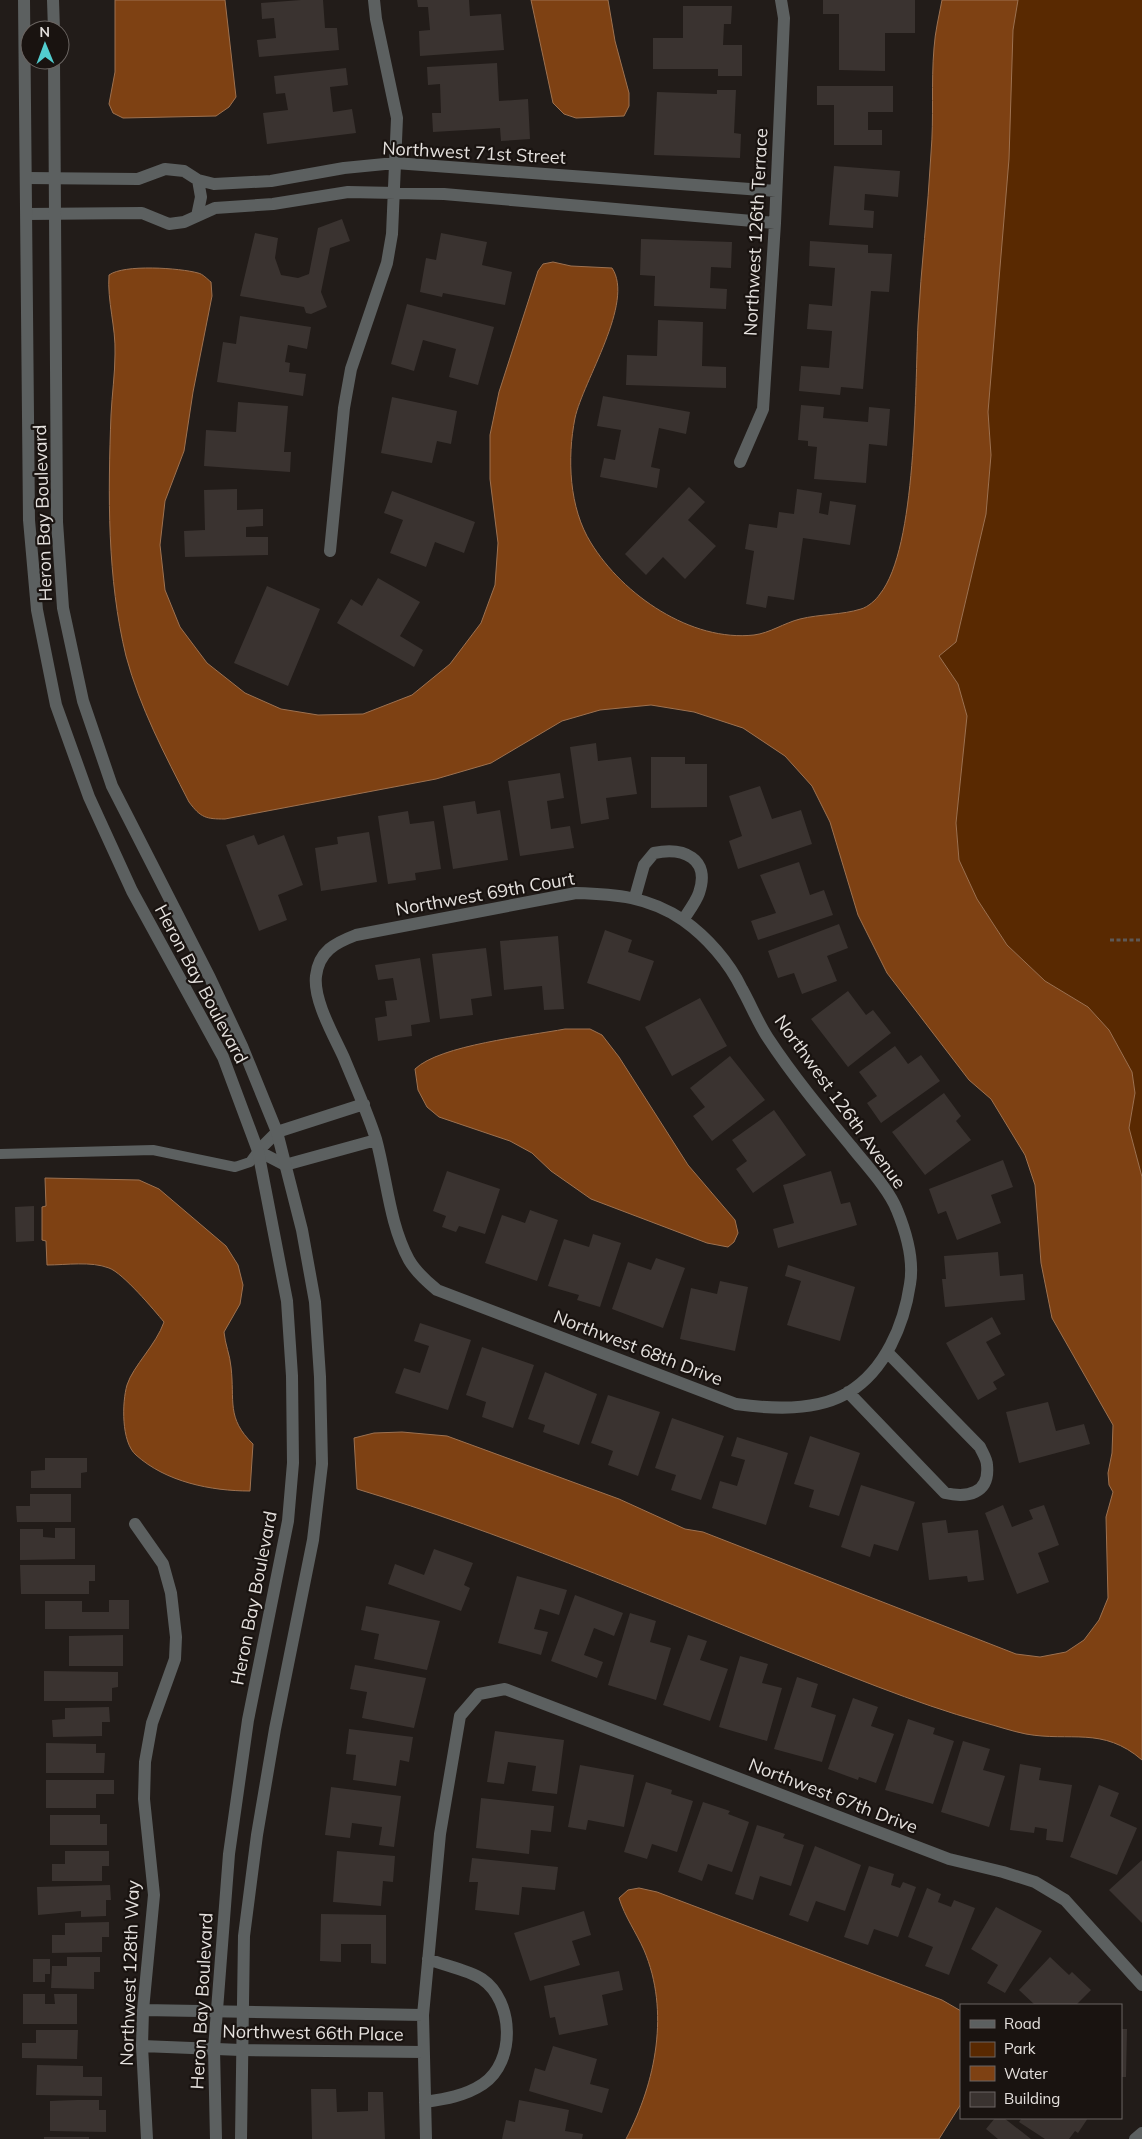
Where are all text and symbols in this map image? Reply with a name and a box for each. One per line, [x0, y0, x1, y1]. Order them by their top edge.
north arrow [20, 20, 70, 70]
text: N [39, 23, 50, 41]
street label: Northwest 126th Terrace [739, 127, 772, 337]
street label: Northwest 71st Street [382, 136, 566, 169]
street label: Heron Bay Boulevard [28, 424, 57, 602]
street label: Northwest 69th Court [394, 866, 576, 921]
street label: Heron Bay Boulevard [150, 900, 253, 1067]
street label: Northwest 126th Avenue [770, 1010, 911, 1193]
street label: Northwest 68th Drive [550, 1305, 726, 1390]
street label: Heron Bay Boulevard [225, 1509, 282, 1687]
street label: Northwest 67th Drive [745, 1753, 921, 1838]
street label: Northwest 128th Way [115, 1879, 144, 2066]
street label: Heron Bay Boulevard [185, 1912, 218, 2090]
legend [960, 2004, 1122, 2119]
text: Road [1004, 2014, 1041, 2033]
street label: Northwest 66th Place [222, 2019, 404, 2046]
text: Park [1004, 2039, 1036, 2058]
text: Water [1004, 2064, 1048, 2083]
text: Building [1004, 2089, 1060, 2108]

